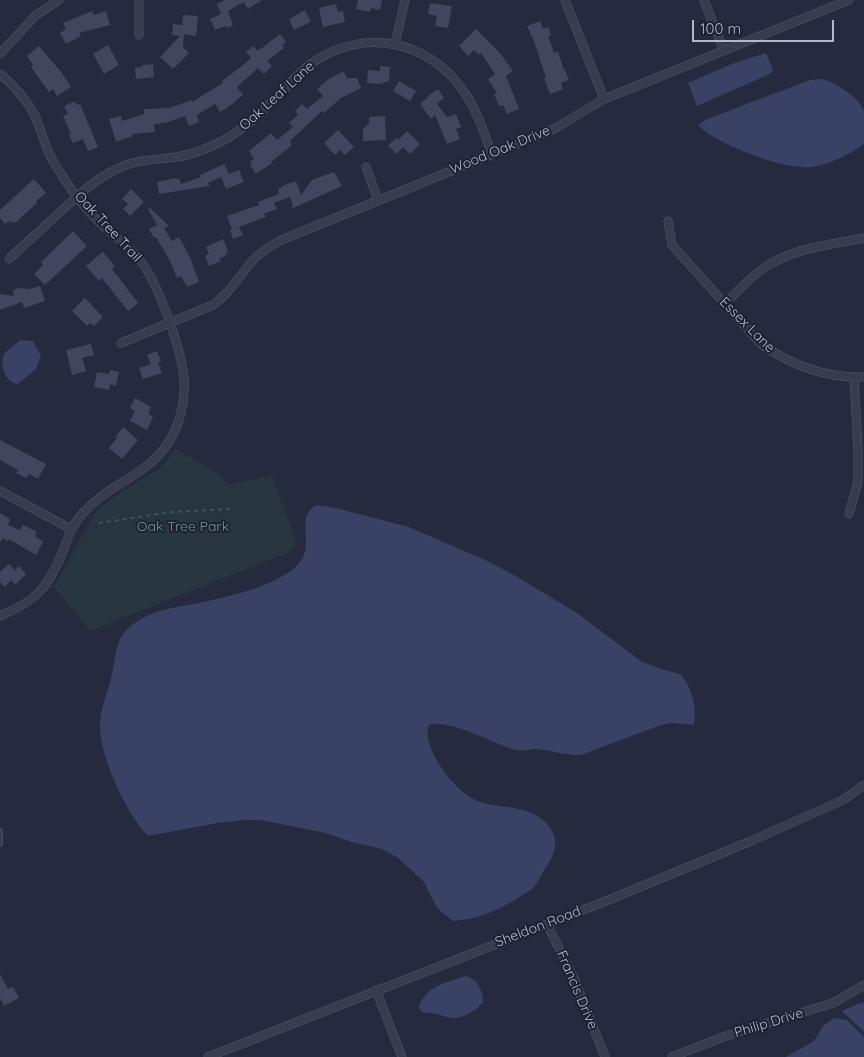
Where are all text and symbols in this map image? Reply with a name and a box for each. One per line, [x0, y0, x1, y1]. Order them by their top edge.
scale bar [694, 10, 836, 42]
text: 100 m [700, 19, 741, 38]
street label: Oak Leaf Lane [236, 58, 318, 134]
street label: Wood Oak Drive [447, 122, 553, 178]
street label: Oak Tree Trail [71, 188, 145, 266]
street label: Essex Lane [716, 294, 778, 356]
park label: Oak Tree Park [137, 519, 229, 535]
street label: Sheldon Road [493, 903, 583, 951]
street label: Francis Drive [553, 948, 601, 1032]
street label: Philip Drive [732, 1005, 806, 1041]

